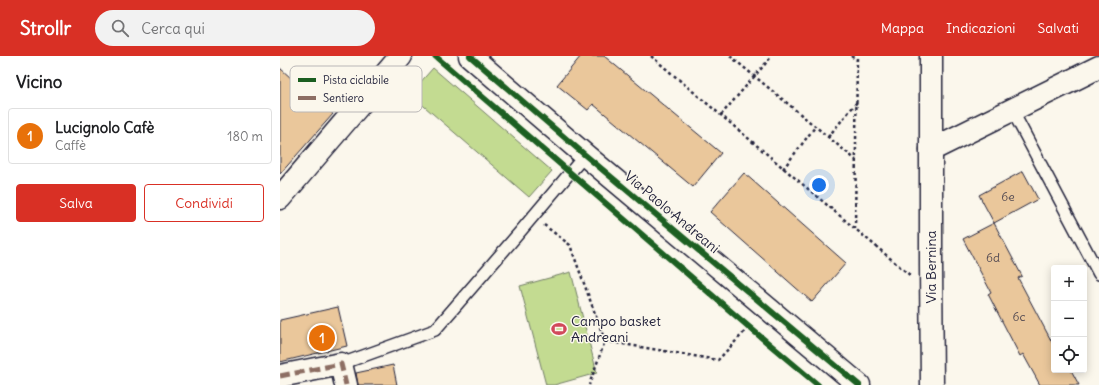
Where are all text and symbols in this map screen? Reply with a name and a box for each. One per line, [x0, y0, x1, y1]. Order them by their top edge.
search box [95, 10, 375, 46]
text: Strollr [20, 16, 71, 40]
icon: search [109, 17, 131, 39]
text: Cerca qui [141, 19, 205, 38]
text: Mappa [881, 19, 924, 37]
text: Indicazioni [946, 19, 1016, 37]
text: Salvati [1038, 19, 1079, 37]
legend [290, 66, 422, 112]
text: Vicino [16, 71, 62, 93]
text: Pista ciclabile [323, 73, 389, 87]
text: Sentiero [323, 91, 364, 105]
text: Lucignolo Cafè [55, 118, 154, 137]
text: 1 [27, 128, 33, 145]
text: 180 m [227, 128, 263, 145]
text: Caffè [55, 137, 86, 154]
street label: Via Paolo Andreani [621, 167, 723, 257]
your location [809, 175, 829, 195]
button: Salva [16, 184, 136, 222]
button: Condividi [144, 184, 264, 222]
house number: 6e [1001, 189, 1015, 204]
street label: Via Bernina [922, 231, 940, 303]
house number: 6d [986, 250, 1000, 265]
map controls [1051, 265, 1087, 373]
button: + [1051, 265, 1087, 301]
button: − [1051, 301, 1087, 337]
house number: 6c [1012, 309, 1026, 324]
place label: Campo basket Andreani [571, 312, 661, 346]
sports icon: Campo basket Andreani [550, 320, 568, 338]
pin: 1 [309, 323, 335, 353]
button: locate [1051, 337, 1087, 373]

